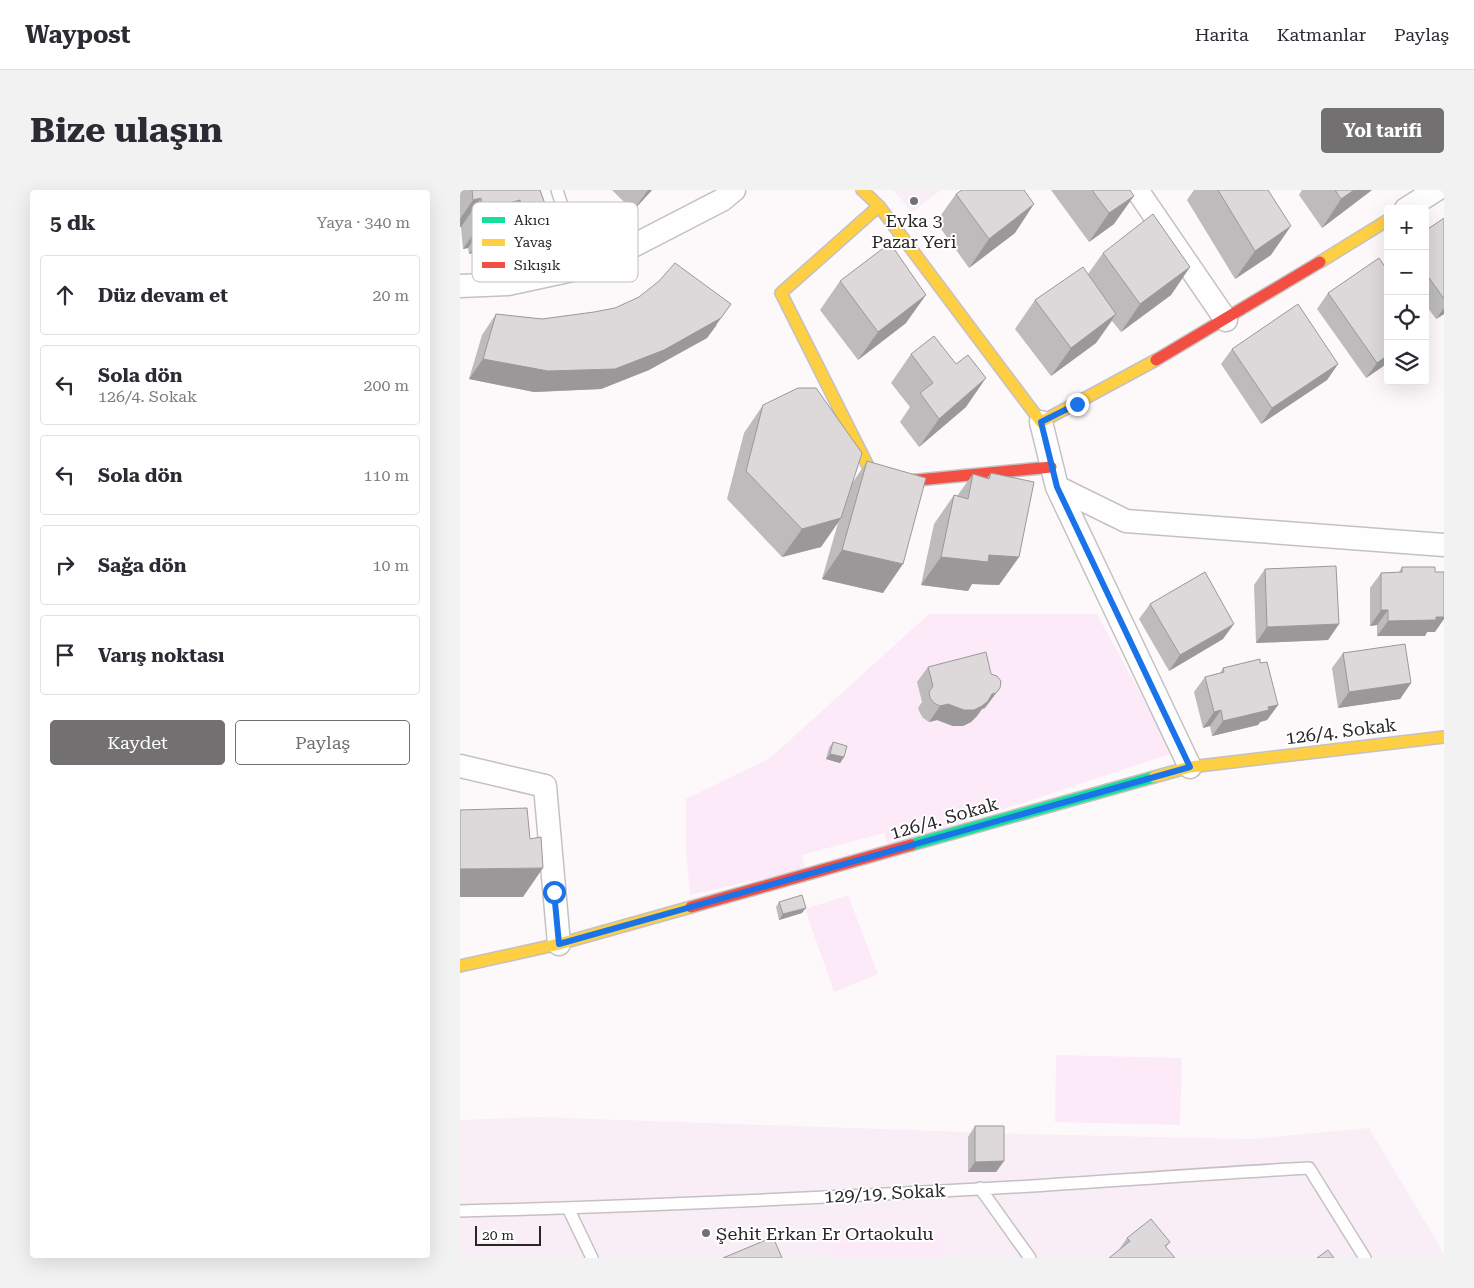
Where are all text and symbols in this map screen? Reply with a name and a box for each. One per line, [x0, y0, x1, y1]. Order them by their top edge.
text: Waypost [25, 21, 130, 49]
text: Harita [1195, 24, 1249, 45]
text: Katmanlar [1277, 24, 1366, 45]
text: Paylaş [1394, 24, 1449, 45]
button: Yol tarifi [1321, 108, 1444, 153]
text: Bize ulaşın [30, 110, 223, 151]
marker: Evka 3 Pazar Yeri [908, 195, 920, 207]
legend [472, 202, 638, 282]
map controls [1384, 205, 1429, 385]
button: + [1384, 205, 1429, 250]
place label: Evka 3 Pazar Yeri [872, 210, 957, 252]
text: 5 dk [50, 211, 96, 235]
text: Akıcı [514, 212, 550, 228]
text: Yaya · 340 m [317, 213, 410, 232]
text: Yavaş [514, 234, 552, 250]
button: − [1384, 250, 1429, 295]
text: Sıkışık [514, 257, 561, 273]
icon: ahead [51, 281, 79, 309]
text: Düz devam et [98, 284, 228, 307]
text: 20 m [372, 286, 409, 305]
button: locate [1384, 295, 1429, 340]
button: layers [1384, 340, 1429, 385]
text: Sola dön [98, 364, 183, 387]
icon: left [51, 371, 79, 399]
text: 200 m [363, 376, 409, 395]
text: 126/4. Sokak [98, 387, 197, 406]
route end [1066, 393, 1089, 416]
icon: left [51, 461, 79, 489]
text: Sola dön [98, 464, 183, 487]
text: 110 m [363, 466, 409, 485]
icon: right [51, 551, 79, 579]
text: Sağa dön [98, 554, 186, 577]
text: 10 m [372, 556, 409, 575]
icon: arrive [51, 641, 79, 669]
text: Varış noktası [98, 644, 224, 667]
street label: 126/4. Sokak [1284, 714, 1398, 748]
button: Kaydet [50, 720, 225, 765]
button: Paylaş [235, 720, 410, 765]
street label: 126/4. Sokak [887, 793, 1001, 843]
route start [543, 881, 566, 904]
street label: 129/19. Sokak [824, 1179, 946, 1207]
scale bar [475, 1223, 541, 1246]
place label: Şehit Erkan Er Ortaokulu [716, 1223, 933, 1244]
text: 20 m [482, 1227, 514, 1243]
marker: Şehit Erkan Er Ortaokulu [700, 1227, 712, 1239]

